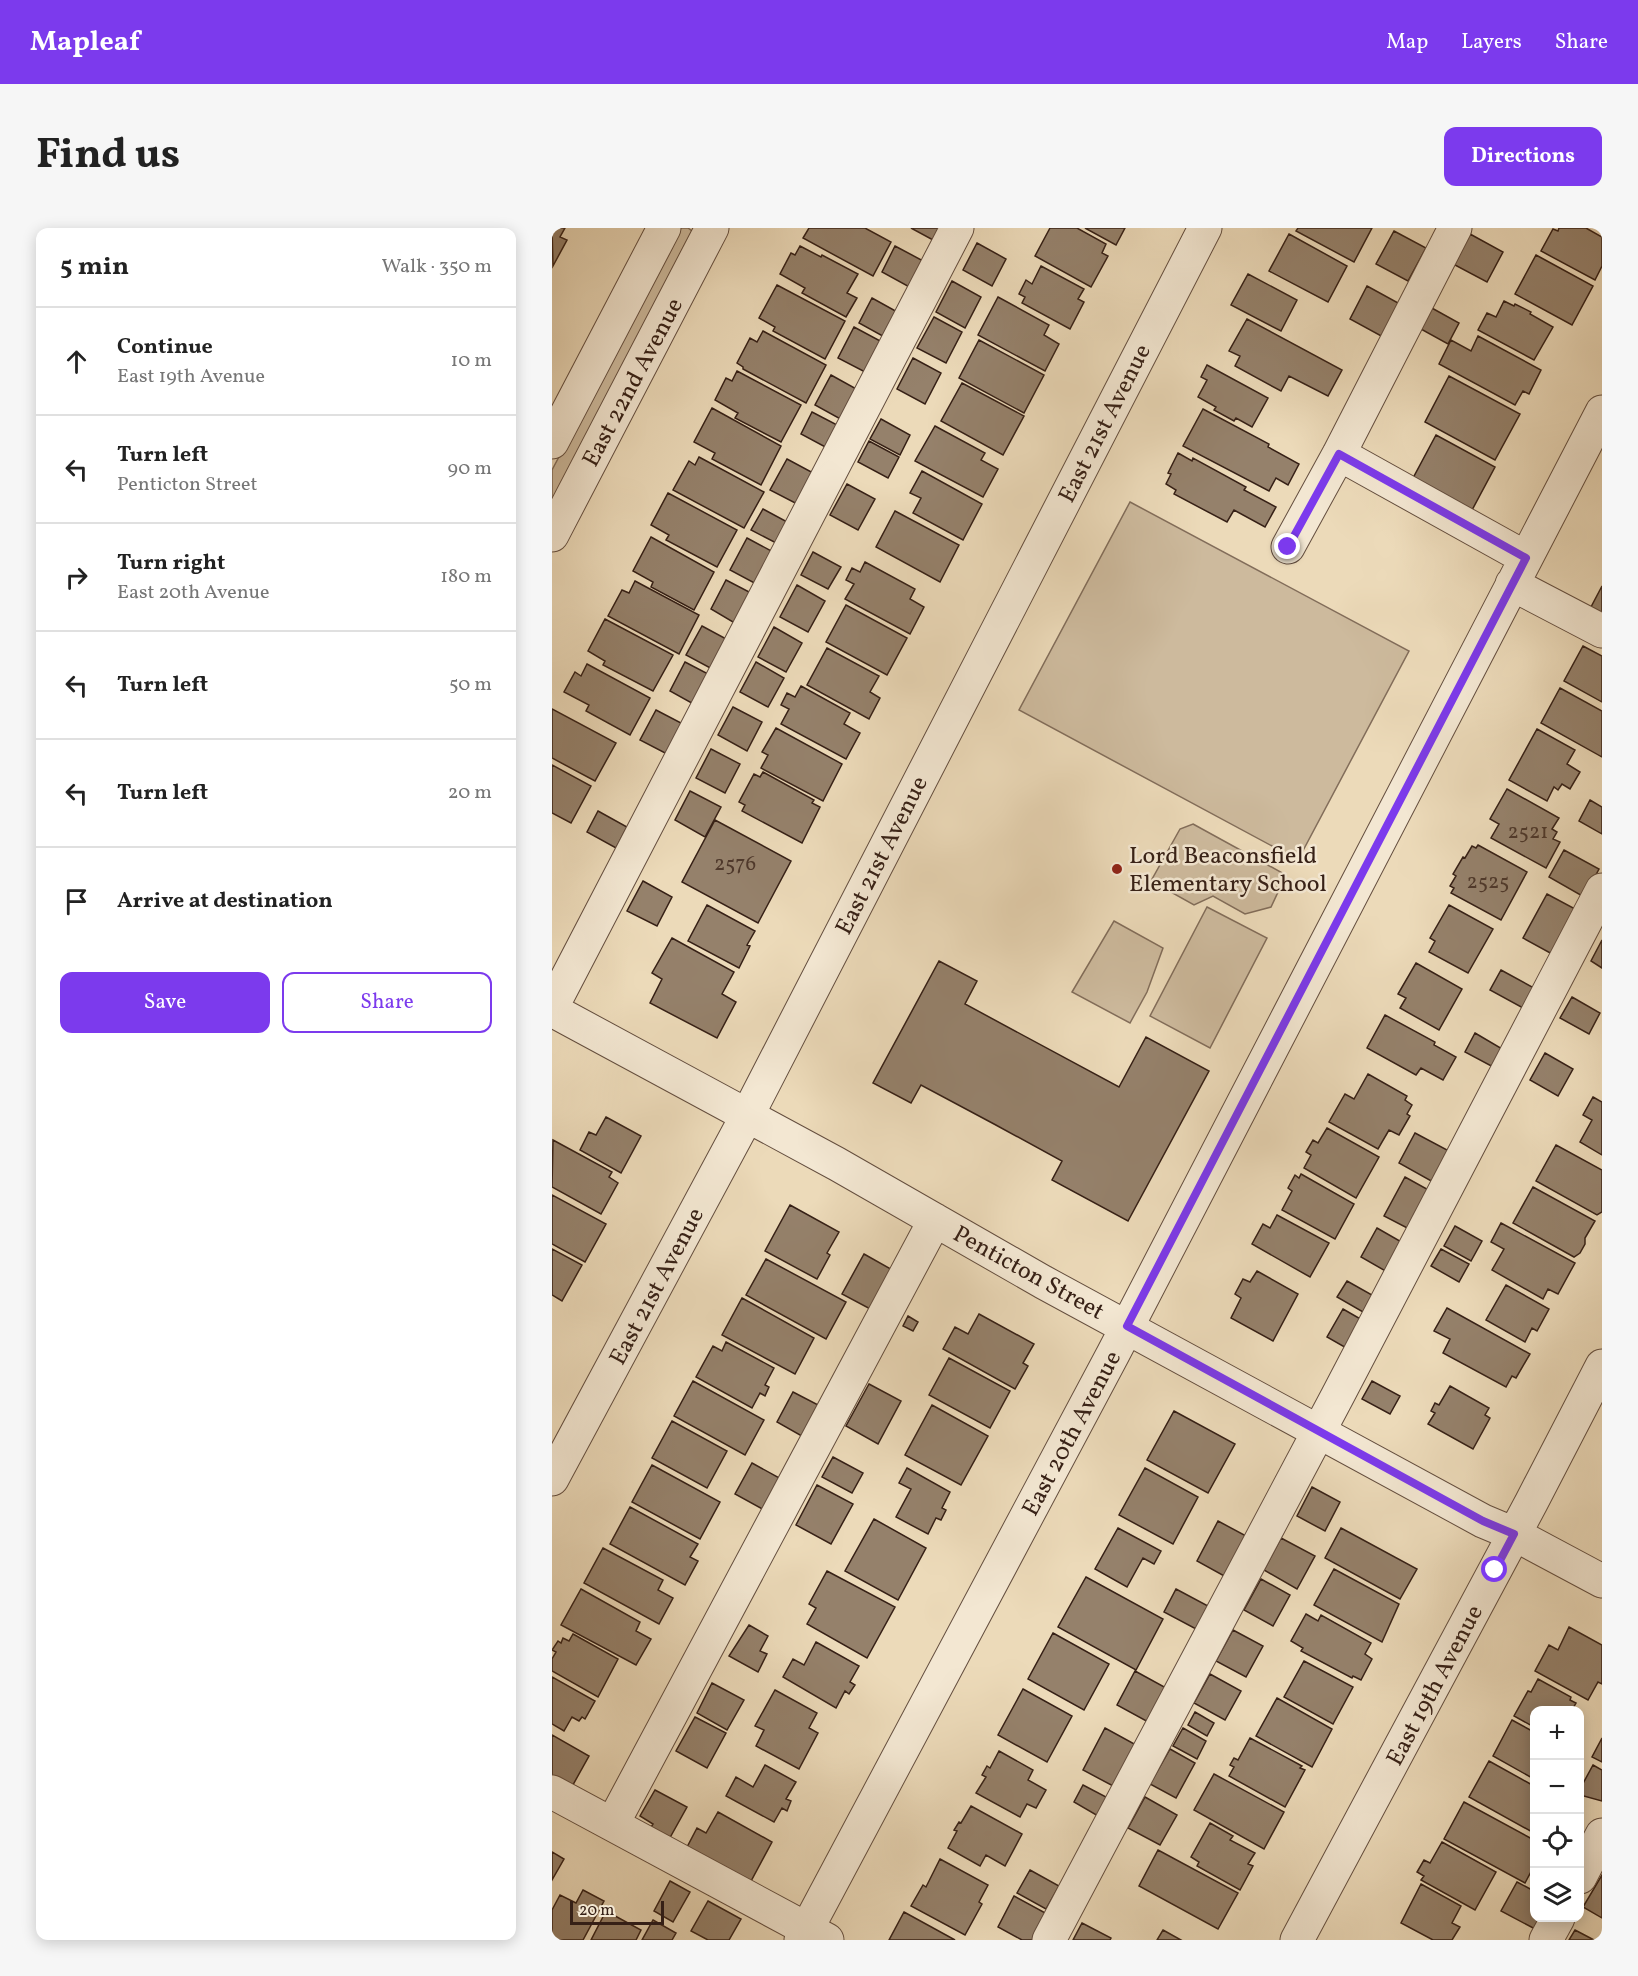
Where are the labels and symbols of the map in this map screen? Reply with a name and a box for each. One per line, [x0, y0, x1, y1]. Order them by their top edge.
street label: East 22nd Avenue [575, 292, 693, 473]
street label: East 21st Avenue [1051, 339, 1160, 509]
route end [1274, 533, 1300, 559]
street label: East 21st Avenue [828, 771, 937, 941]
house number: 2521 [1508, 818, 1548, 847]
place label: Lord Beaconsfield Elementary School [1129, 840, 1327, 902]
house number: 2576 [714, 850, 756, 879]
marker: Lord Beaconsfield Elementary School [1110, 862, 1124, 876]
house number: 2525 [1467, 868, 1509, 897]
street label: East 21st Avenue [602, 1202, 714, 1372]
street label: Penticton Street [946, 1218, 1110, 1329]
street label: East 20th Avenue [1015, 1345, 1131, 1523]
route start [1481, 1556, 1507, 1582]
street label: East 19th Avenue [1379, 1600, 1492, 1772]
scale bar [570, 1898, 664, 1926]

